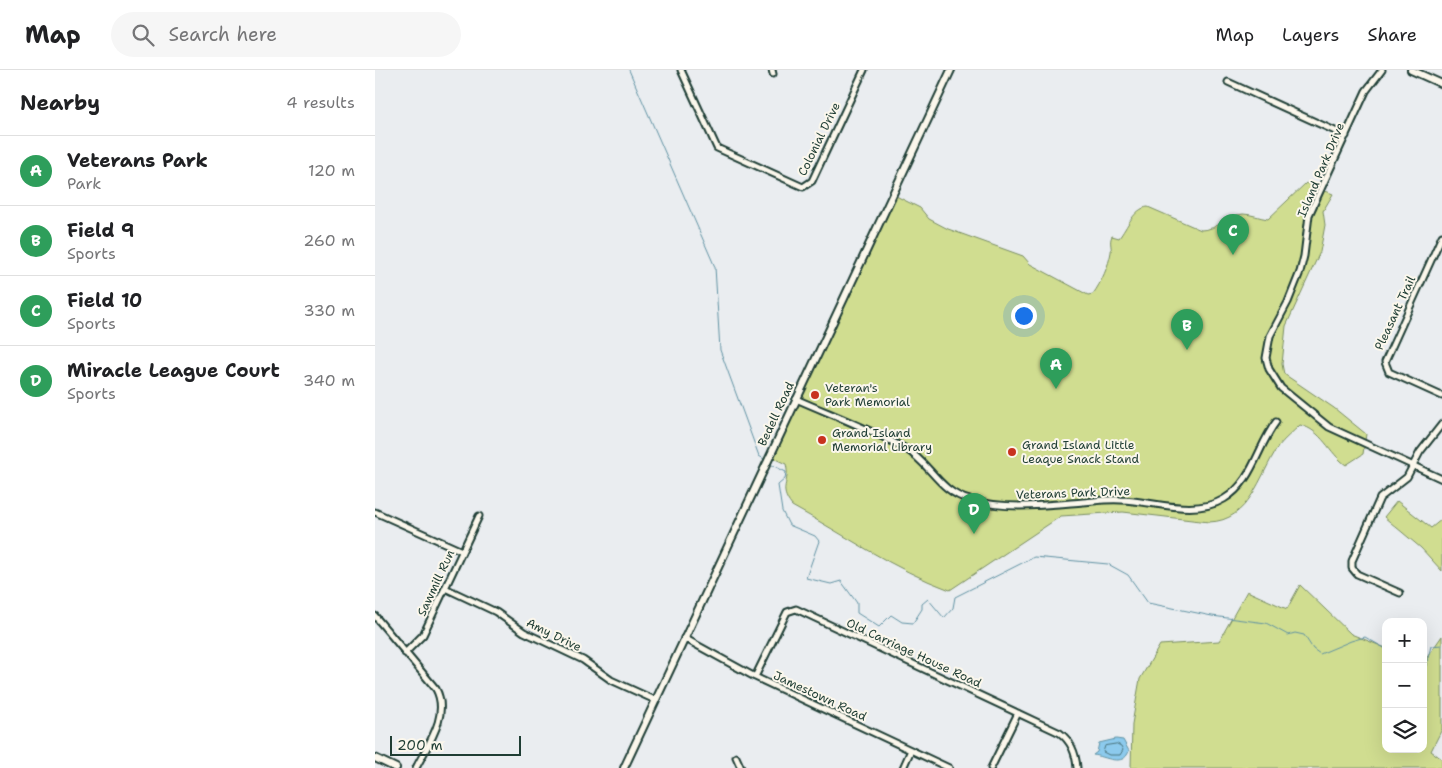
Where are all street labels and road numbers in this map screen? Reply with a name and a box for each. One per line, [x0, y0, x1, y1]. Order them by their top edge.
street label: Colonial Drive [794, 99, 844, 178]
street label: Island Park Drive [1294, 120, 1348, 220]
street label: Pleasant Trail [1371, 273, 1419, 353]
street label: Bedell Road [754, 379, 798, 449]
street label: Veterans Park Drive [1016, 483, 1131, 503]
street label: Sawmill Run [414, 547, 458, 619]
street label: Amy Drive [524, 615, 584, 655]
street label: Old Carriage House Road [844, 615, 984, 692]
street label: Jamestown Road [771, 667, 870, 725]

